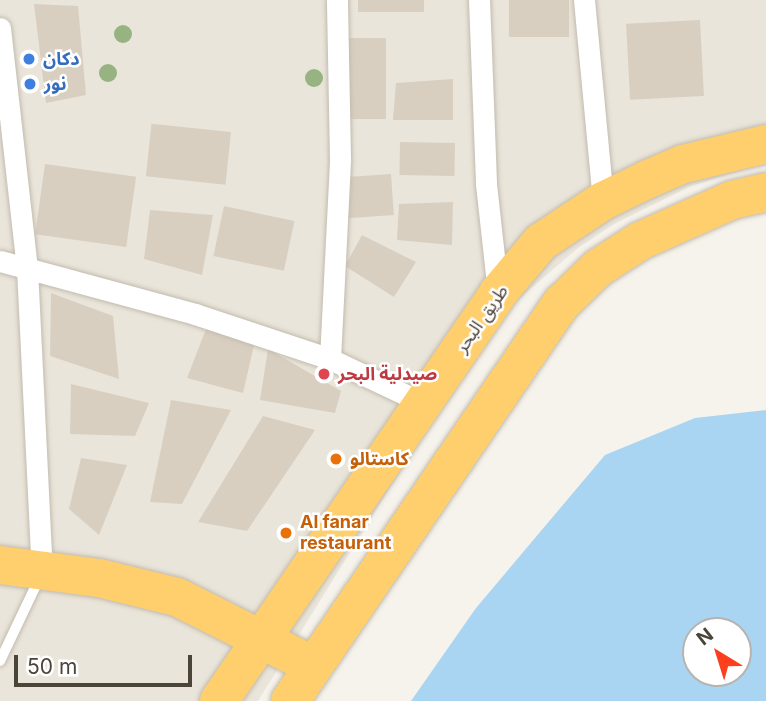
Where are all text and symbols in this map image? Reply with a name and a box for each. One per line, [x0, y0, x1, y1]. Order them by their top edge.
place label: دكان [43, 48, 80, 70]
marker: دكان [21, 51, 37, 67]
place label: نور [44, 73, 66, 95]
marker: نور [22, 76, 38, 92]
street label: طريق البحر [451, 281, 513, 357]
place label: صيدلية البحر [338, 363, 437, 385]
marker: صيدلية البحر [316, 366, 332, 382]
place label: كاستالو [350, 448, 409, 470]
marker: كاستالو [328, 451, 344, 467]
place label: Al fanar restaurant [300, 512, 391, 554]
marker: Al fanar restaurant [278, 525, 294, 541]
north arrow [682, 617, 752, 687]
text: N [692, 623, 718, 650]
scale bar [18, 642, 196, 686]
text: 50 m [27, 654, 77, 679]

